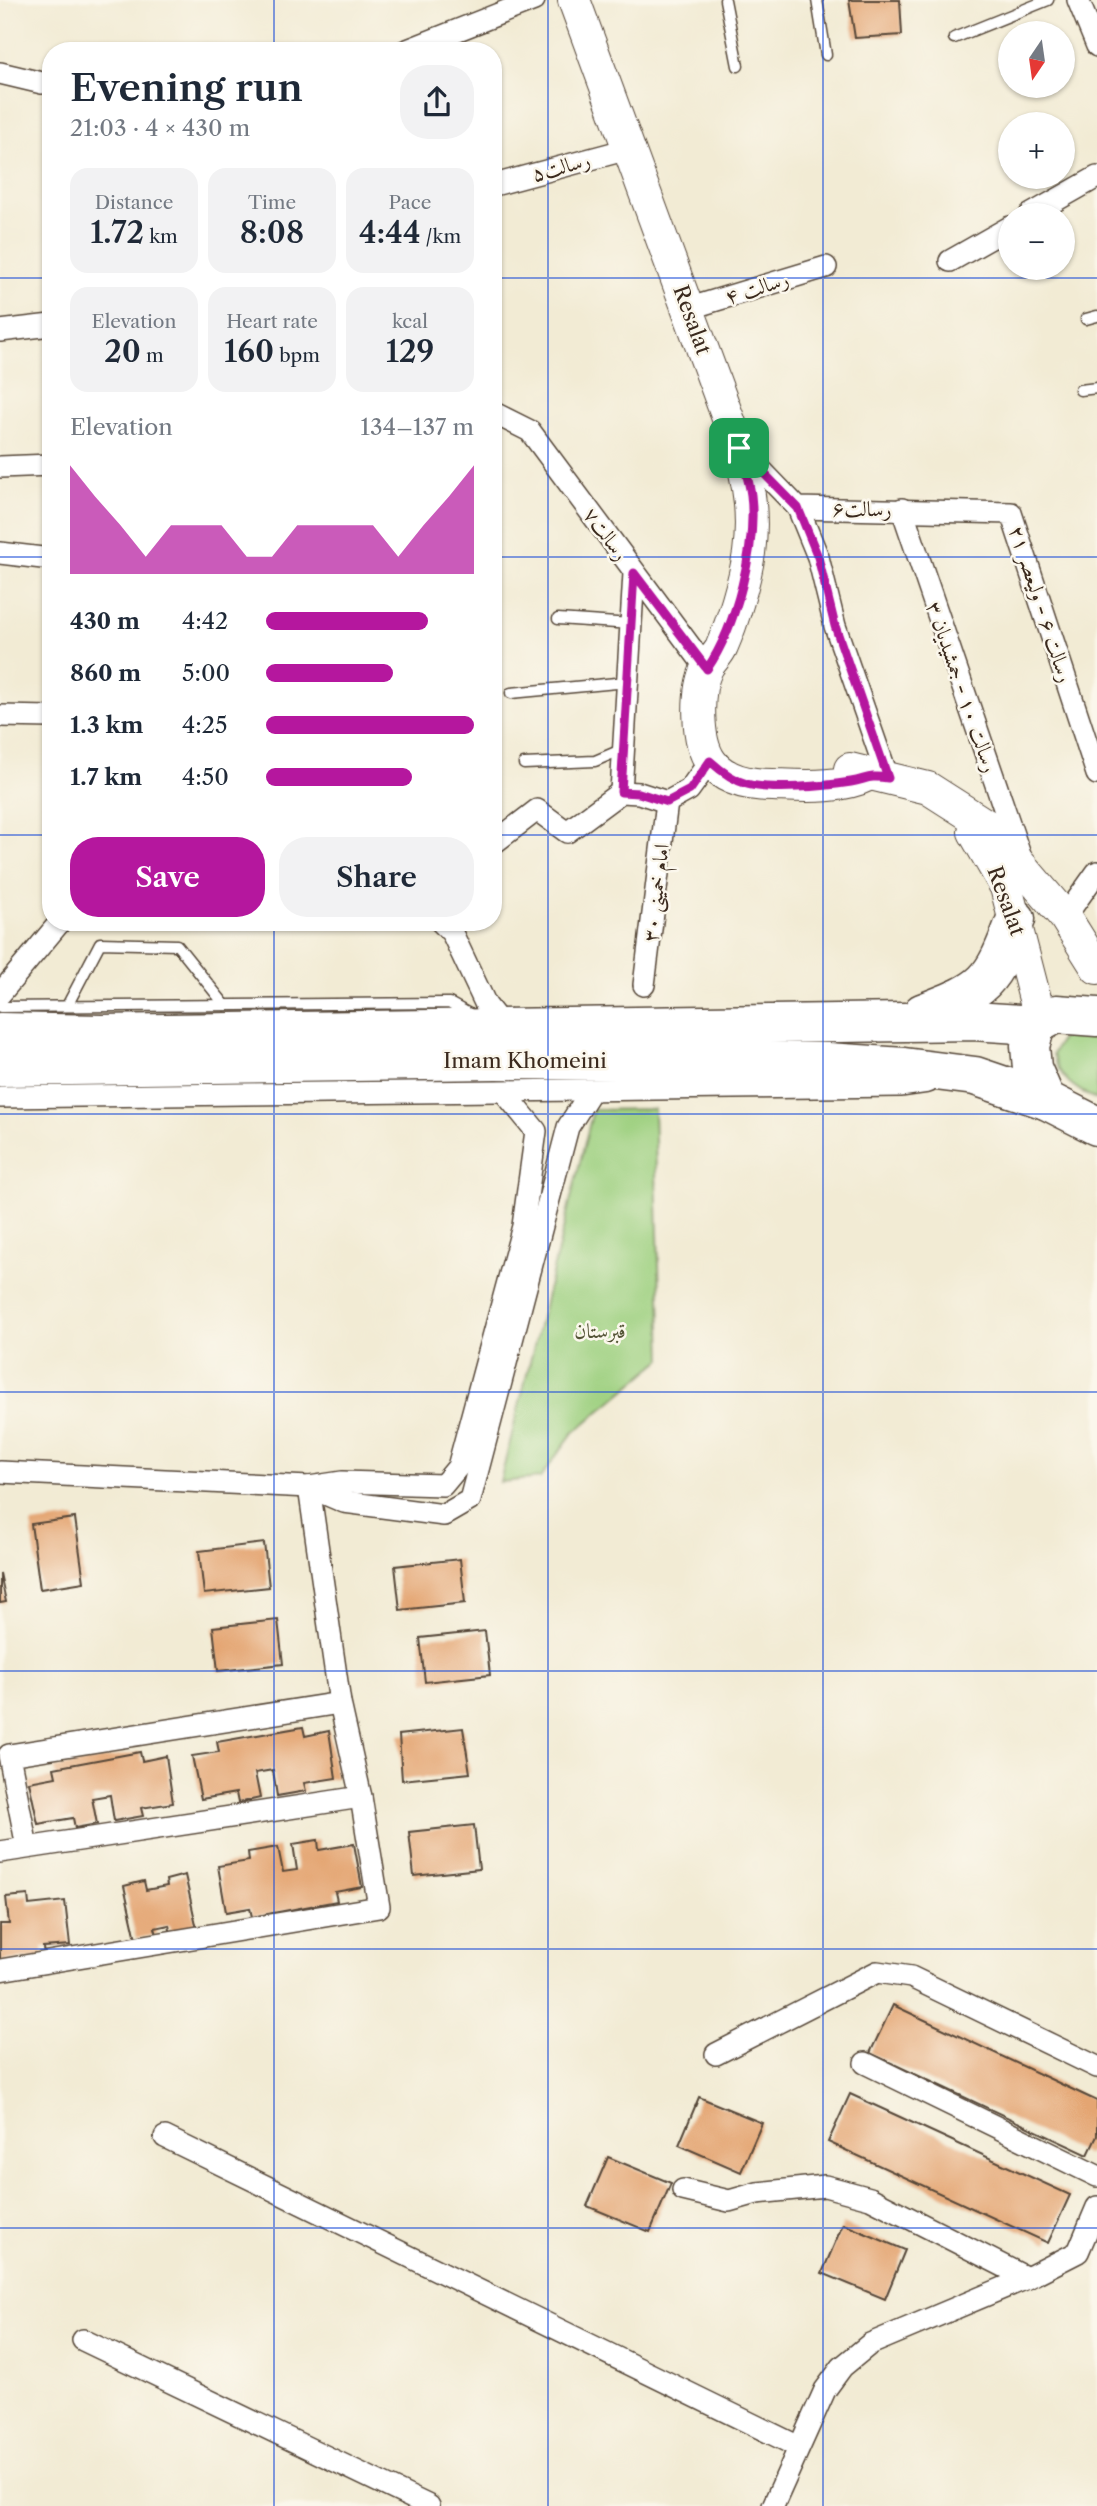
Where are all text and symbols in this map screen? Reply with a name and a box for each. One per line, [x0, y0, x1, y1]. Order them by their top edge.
north arrow [998, 21, 1074, 98]
map controls [998, 21, 1075, 280]
text: Evening run [70, 64, 303, 111]
button: share [400, 65, 474, 139]
button: + [998, 112, 1075, 189]
text: 21:03 · 4 × 430 m [70, 114, 250, 142]
street label: رسالت۵ [529, 147, 593, 186]
text: Distance [95, 191, 173, 214]
text: Time [248, 191, 296, 214]
text: Pace [389, 191, 431, 214]
button: − [998, 203, 1075, 280]
text: 1.72 [90, 214, 144, 251]
text: 8:08 [240, 214, 304, 251]
text: 4:44 [359, 214, 421, 251]
text: km [144, 225, 178, 248]
text: /km [421, 225, 461, 248]
street label: رسالت ۴ [722, 266, 792, 309]
street label: Resalat [668, 282, 717, 358]
text: Elevation [92, 310, 176, 333]
text: Heart rate [226, 310, 318, 333]
text: kcal [392, 310, 428, 333]
text: 20 [104, 333, 141, 370]
text: 160 [224, 333, 274, 370]
text: 129 [386, 333, 434, 370]
text: m [141, 344, 164, 367]
text: bpm [274, 344, 320, 367]
text: Elevation [70, 413, 173, 441]
text: 134–137 m [360, 413, 474, 441]
pin [709, 418, 769, 478]
icon: arrive [720, 429, 758, 467]
street label: رسالت۶ [832, 495, 892, 522]
street label: رسالت۷ [579, 502, 634, 565]
street label: رسالت ۶ - ولیعصر ۲۱ [1002, 522, 1079, 686]
street label: رسالت ۱۰ - جمشیدیان ۳ [921, 598, 1003, 776]
text: 430 m [70, 607, 140, 635]
text: 4:42 [182, 607, 228, 635]
text: 860 m [70, 659, 141, 687]
text: 5:00 [182, 659, 230, 687]
text: 1.3 km [70, 711, 144, 739]
text: 4:25 [182, 711, 227, 739]
text: 1.7 km [70, 763, 142, 791]
text: 4:50 [182, 763, 229, 791]
button: Save [70, 837, 265, 917]
button: Share [279, 837, 474, 917]
street label: امام خمینی ۳۰ [637, 843, 680, 944]
street label: Resalat [982, 863, 1031, 939]
street label: Imam Khomeini [443, 1048, 607, 1073]
park label: قبرستان [574, 1318, 626, 1344]

